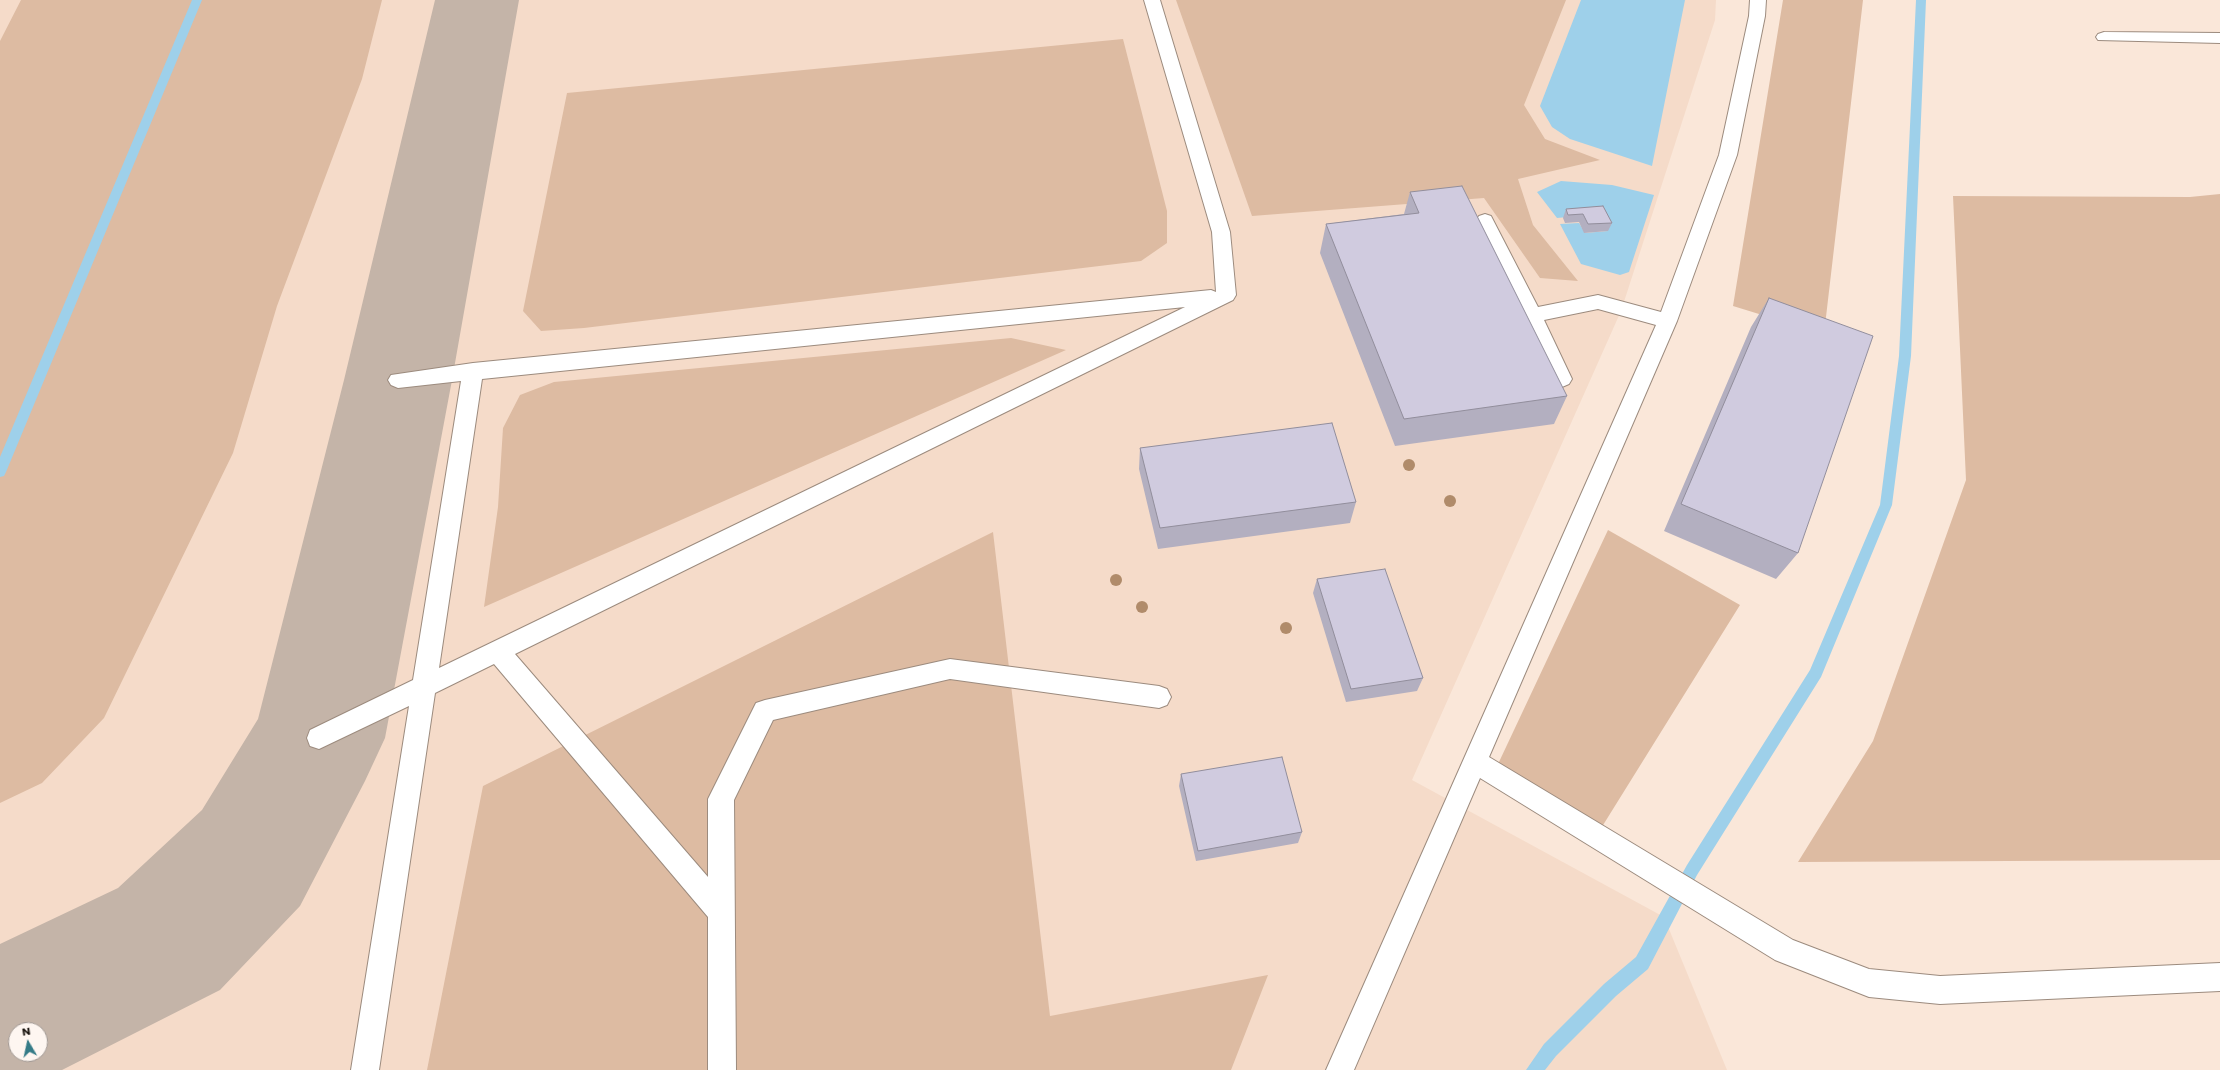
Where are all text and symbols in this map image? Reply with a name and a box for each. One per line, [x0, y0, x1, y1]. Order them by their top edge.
north arrow [8, 1022, 48, 1062]
text: N [21, 1023, 32, 1040]

